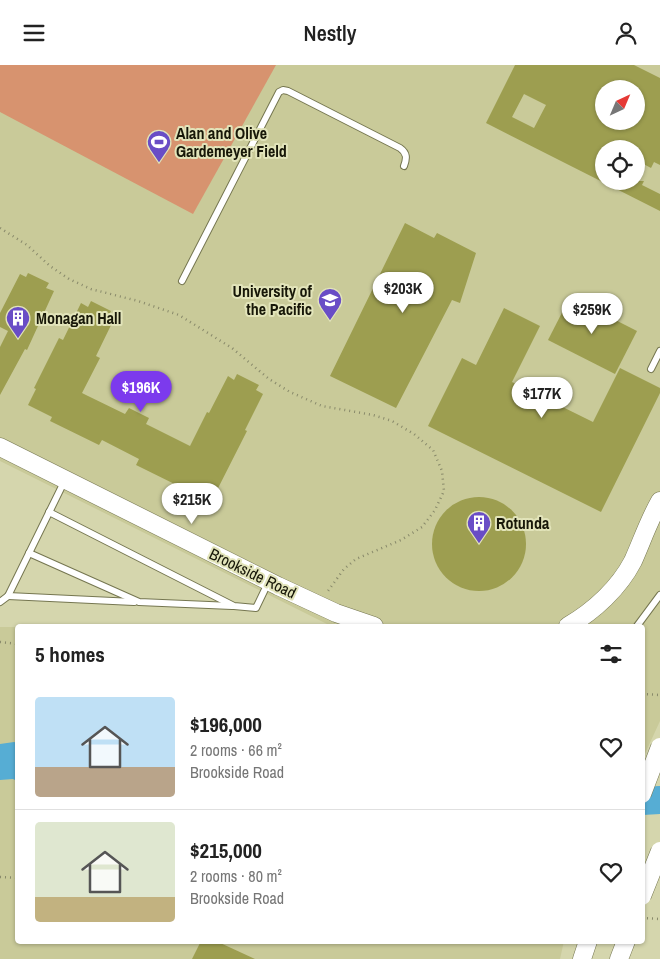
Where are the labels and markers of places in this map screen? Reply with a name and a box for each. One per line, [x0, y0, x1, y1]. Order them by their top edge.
place label: Alan and Olive Gardemeyer Field [176, 122, 287, 162]
sports icon: Alan and Olive Gardemeyer Field [146, 129, 172, 163]
pin: $203K [368, 271, 438, 314]
place label: University of the Pacific [233, 280, 313, 320]
school or university icon: University of the Pacific [317, 287, 343, 321]
pin: $259K [557, 293, 627, 335]
building icon: Monagan Hall [5, 305, 31, 339]
place label: Monagan Hall [36, 307, 121, 329]
pin: $196K [106, 371, 176, 413]
pin: $177K [507, 377, 577, 419]
pin: $215K [157, 483, 227, 525]
building icon: Rotunda [466, 510, 492, 544]
place label: Rotunda [496, 512, 550, 534]

